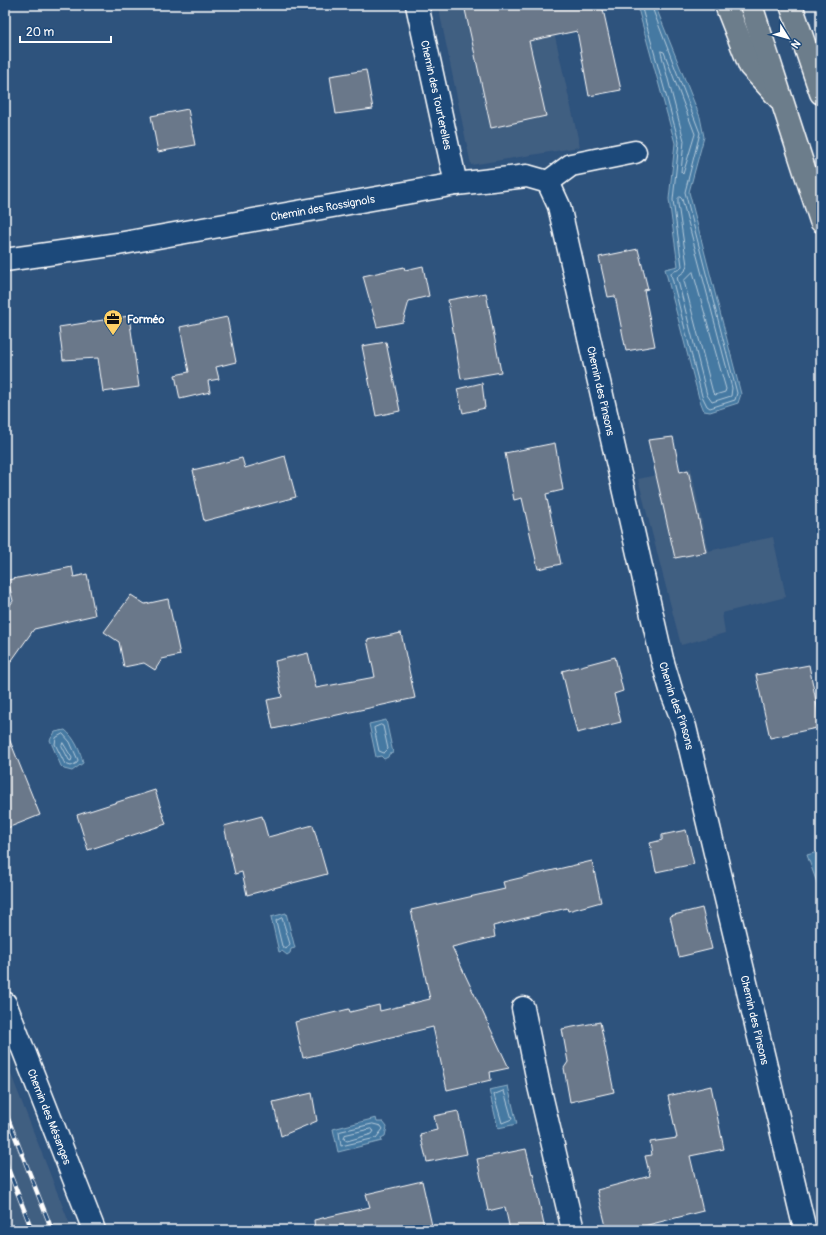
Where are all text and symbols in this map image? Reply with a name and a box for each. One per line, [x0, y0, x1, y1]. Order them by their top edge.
scale bar [20, 18, 111, 44]
north arrow [768, 18, 808, 58]
text: 20 m [26, 25, 55, 40]
text: N [788, 37, 803, 51]
street label: Chemin des Tourterelles [418, 39, 455, 151]
street label: Chemin des Rossignols [270, 192, 376, 223]
office icon: Forméo [102, 308, 124, 336]
place label: Forméo [127, 313, 165, 326]
street label: Chemin des Pinsons [585, 345, 618, 437]
street label: Chemin des Pinsons [657, 660, 697, 751]
street label: Chemin des Pinsons [738, 974, 772, 1066]
street label: Chemin des Mésanges [25, 1067, 74, 1166]

